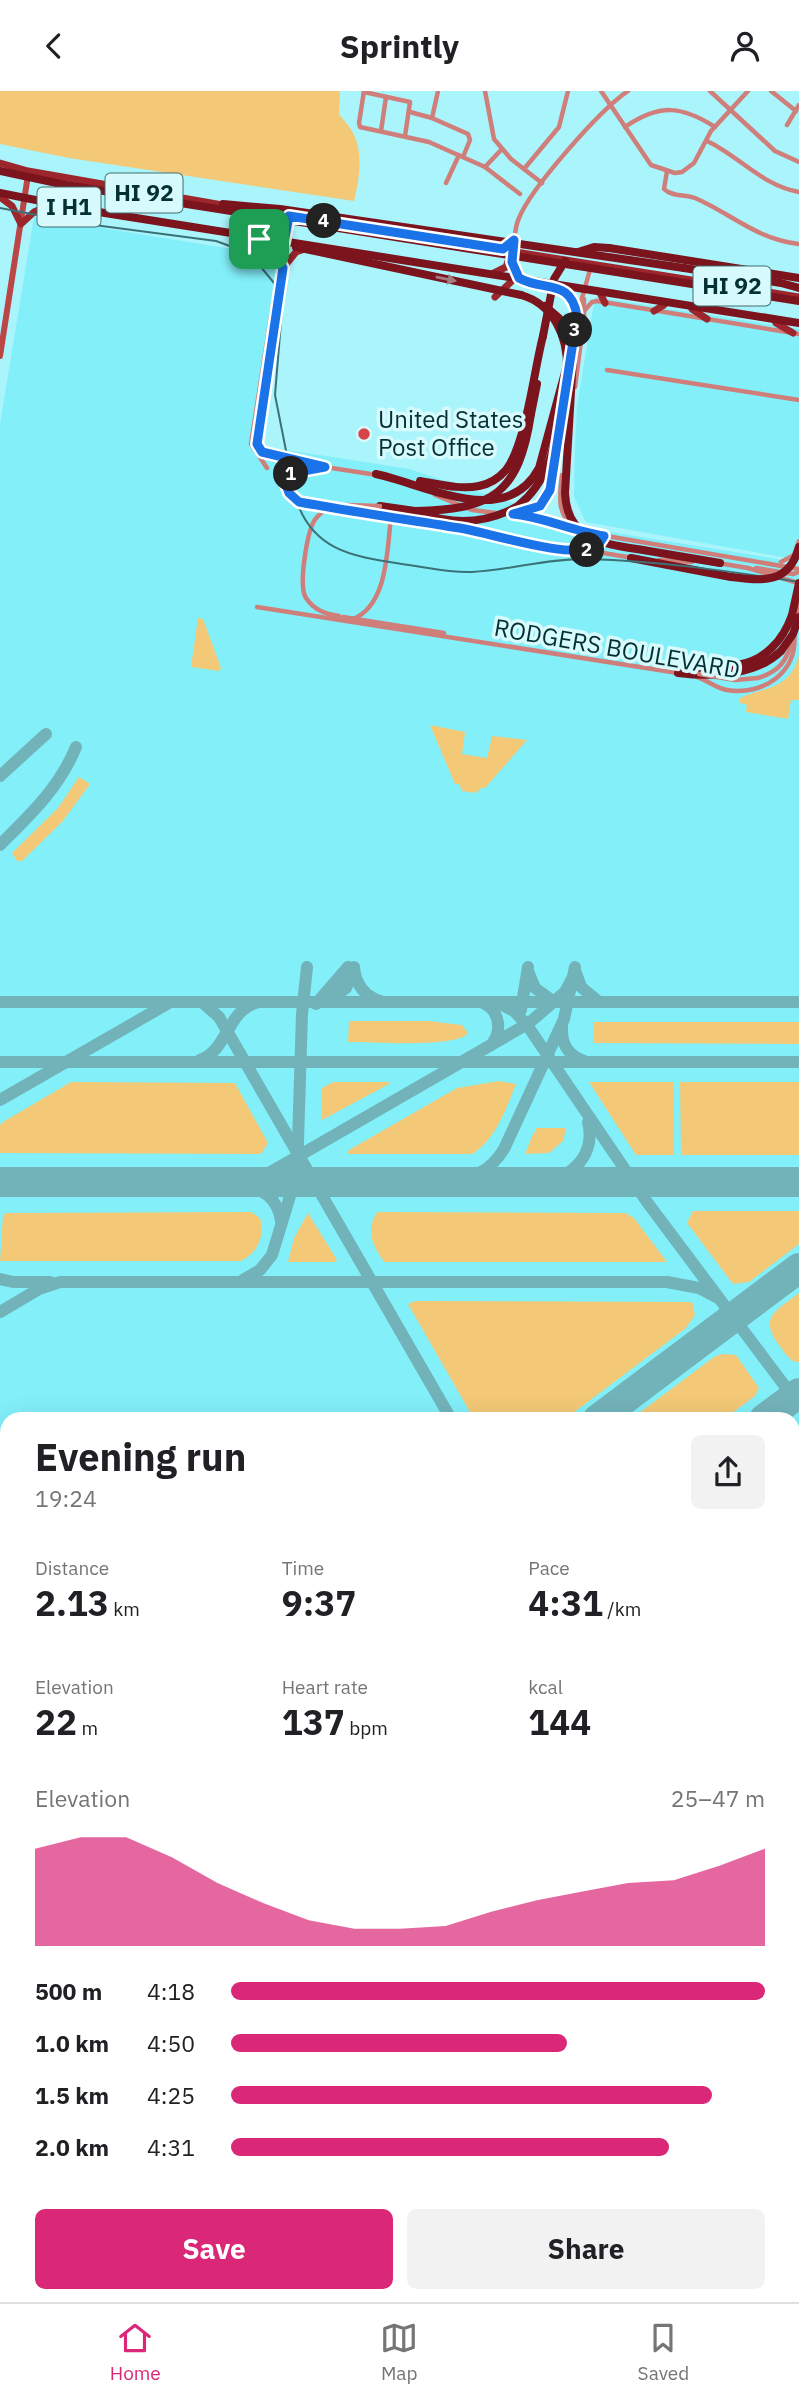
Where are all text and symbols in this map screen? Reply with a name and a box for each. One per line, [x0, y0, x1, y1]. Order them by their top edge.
text: Sprintly [340, 25, 459, 67]
icon: back [35, 27, 73, 65]
icon: person [726, 27, 764, 65]
road number: HI 92 [106, 173, 182, 213]
road number: I H1 [38, 188, 100, 227]
pin: 4 [306, 204, 342, 239]
text: 4 [318, 208, 329, 232]
pin [229, 209, 289, 269]
icon: arrive [240, 220, 278, 258]
road number: HI 92 [694, 267, 770, 305]
one-way arrow [435, 274, 457, 285]
pin: 3 [558, 313, 592, 347]
text: 3 [569, 317, 580, 341]
place label: United States Post Office [378, 403, 523, 463]
marker: United States Post Office [356, 426, 372, 442]
pin: 1 [274, 457, 308, 491]
text: 1 [285, 461, 296, 485]
pin: 2 [570, 533, 604, 567]
text: 2 [581, 537, 592, 561]
street label: RODGERS BOULEVARD [492, 611, 743, 685]
text: Evening run [35, 1432, 246, 1481]
button: share [691, 1435, 765, 1509]
text: 19:24 [35, 1483, 97, 1513]
text: Distance [35, 1556, 109, 1580]
text: Time [282, 1556, 324, 1580]
text: Pace [528, 1556, 570, 1580]
text: 2.13 [35, 1580, 109, 1626]
text: 9:37 [282, 1580, 356, 1626]
text: 4:31 [528, 1580, 603, 1626]
text: km [109, 1597, 140, 1621]
text: /km [603, 1597, 641, 1621]
text: Elevation [35, 1675, 114, 1699]
text: Heart rate [282, 1675, 368, 1699]
text: kcal [528, 1675, 563, 1699]
text: 22 [35, 1699, 77, 1745]
text: 137 [282, 1699, 345, 1745]
text: 144 [528, 1699, 591, 1745]
text: m [77, 1716, 98, 1740]
text: bpm [345, 1716, 388, 1740]
text: Elevation [35, 1783, 130, 1813]
text: 25–47 m [671, 1783, 765, 1813]
text: 500 m [35, 1976, 102, 2006]
text: 4:18 [147, 1976, 195, 2006]
text: 1.0 km [35, 2028, 109, 2058]
text: 4:50 [147, 2028, 195, 2058]
text: 1.5 km [35, 2080, 109, 2110]
text: 4:25 [147, 2080, 195, 2110]
text: 2.0 km [35, 2132, 109, 2162]
text: 4:31 [147, 2132, 195, 2162]
button: Save [35, 2209, 393, 2289]
button: Share [407, 2209, 765, 2289]
tab: Home [110, 2319, 161, 2385]
tab: Map [380, 2319, 418, 2385]
tab: Saved [638, 2319, 689, 2385]

